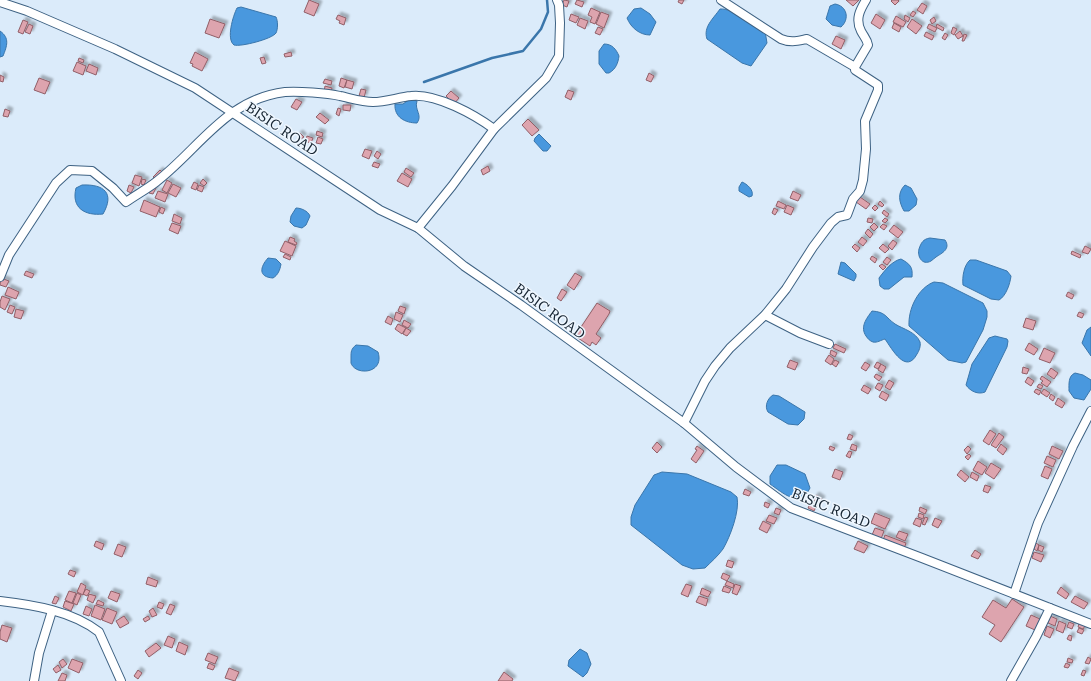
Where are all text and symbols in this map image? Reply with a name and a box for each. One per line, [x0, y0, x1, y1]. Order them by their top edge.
street label: BISIC ROAD [243, 99, 321, 159]
street label: BISIC ROAD [512, 280, 589, 342]
street label: BISIC ROAD [789, 485, 873, 531]

